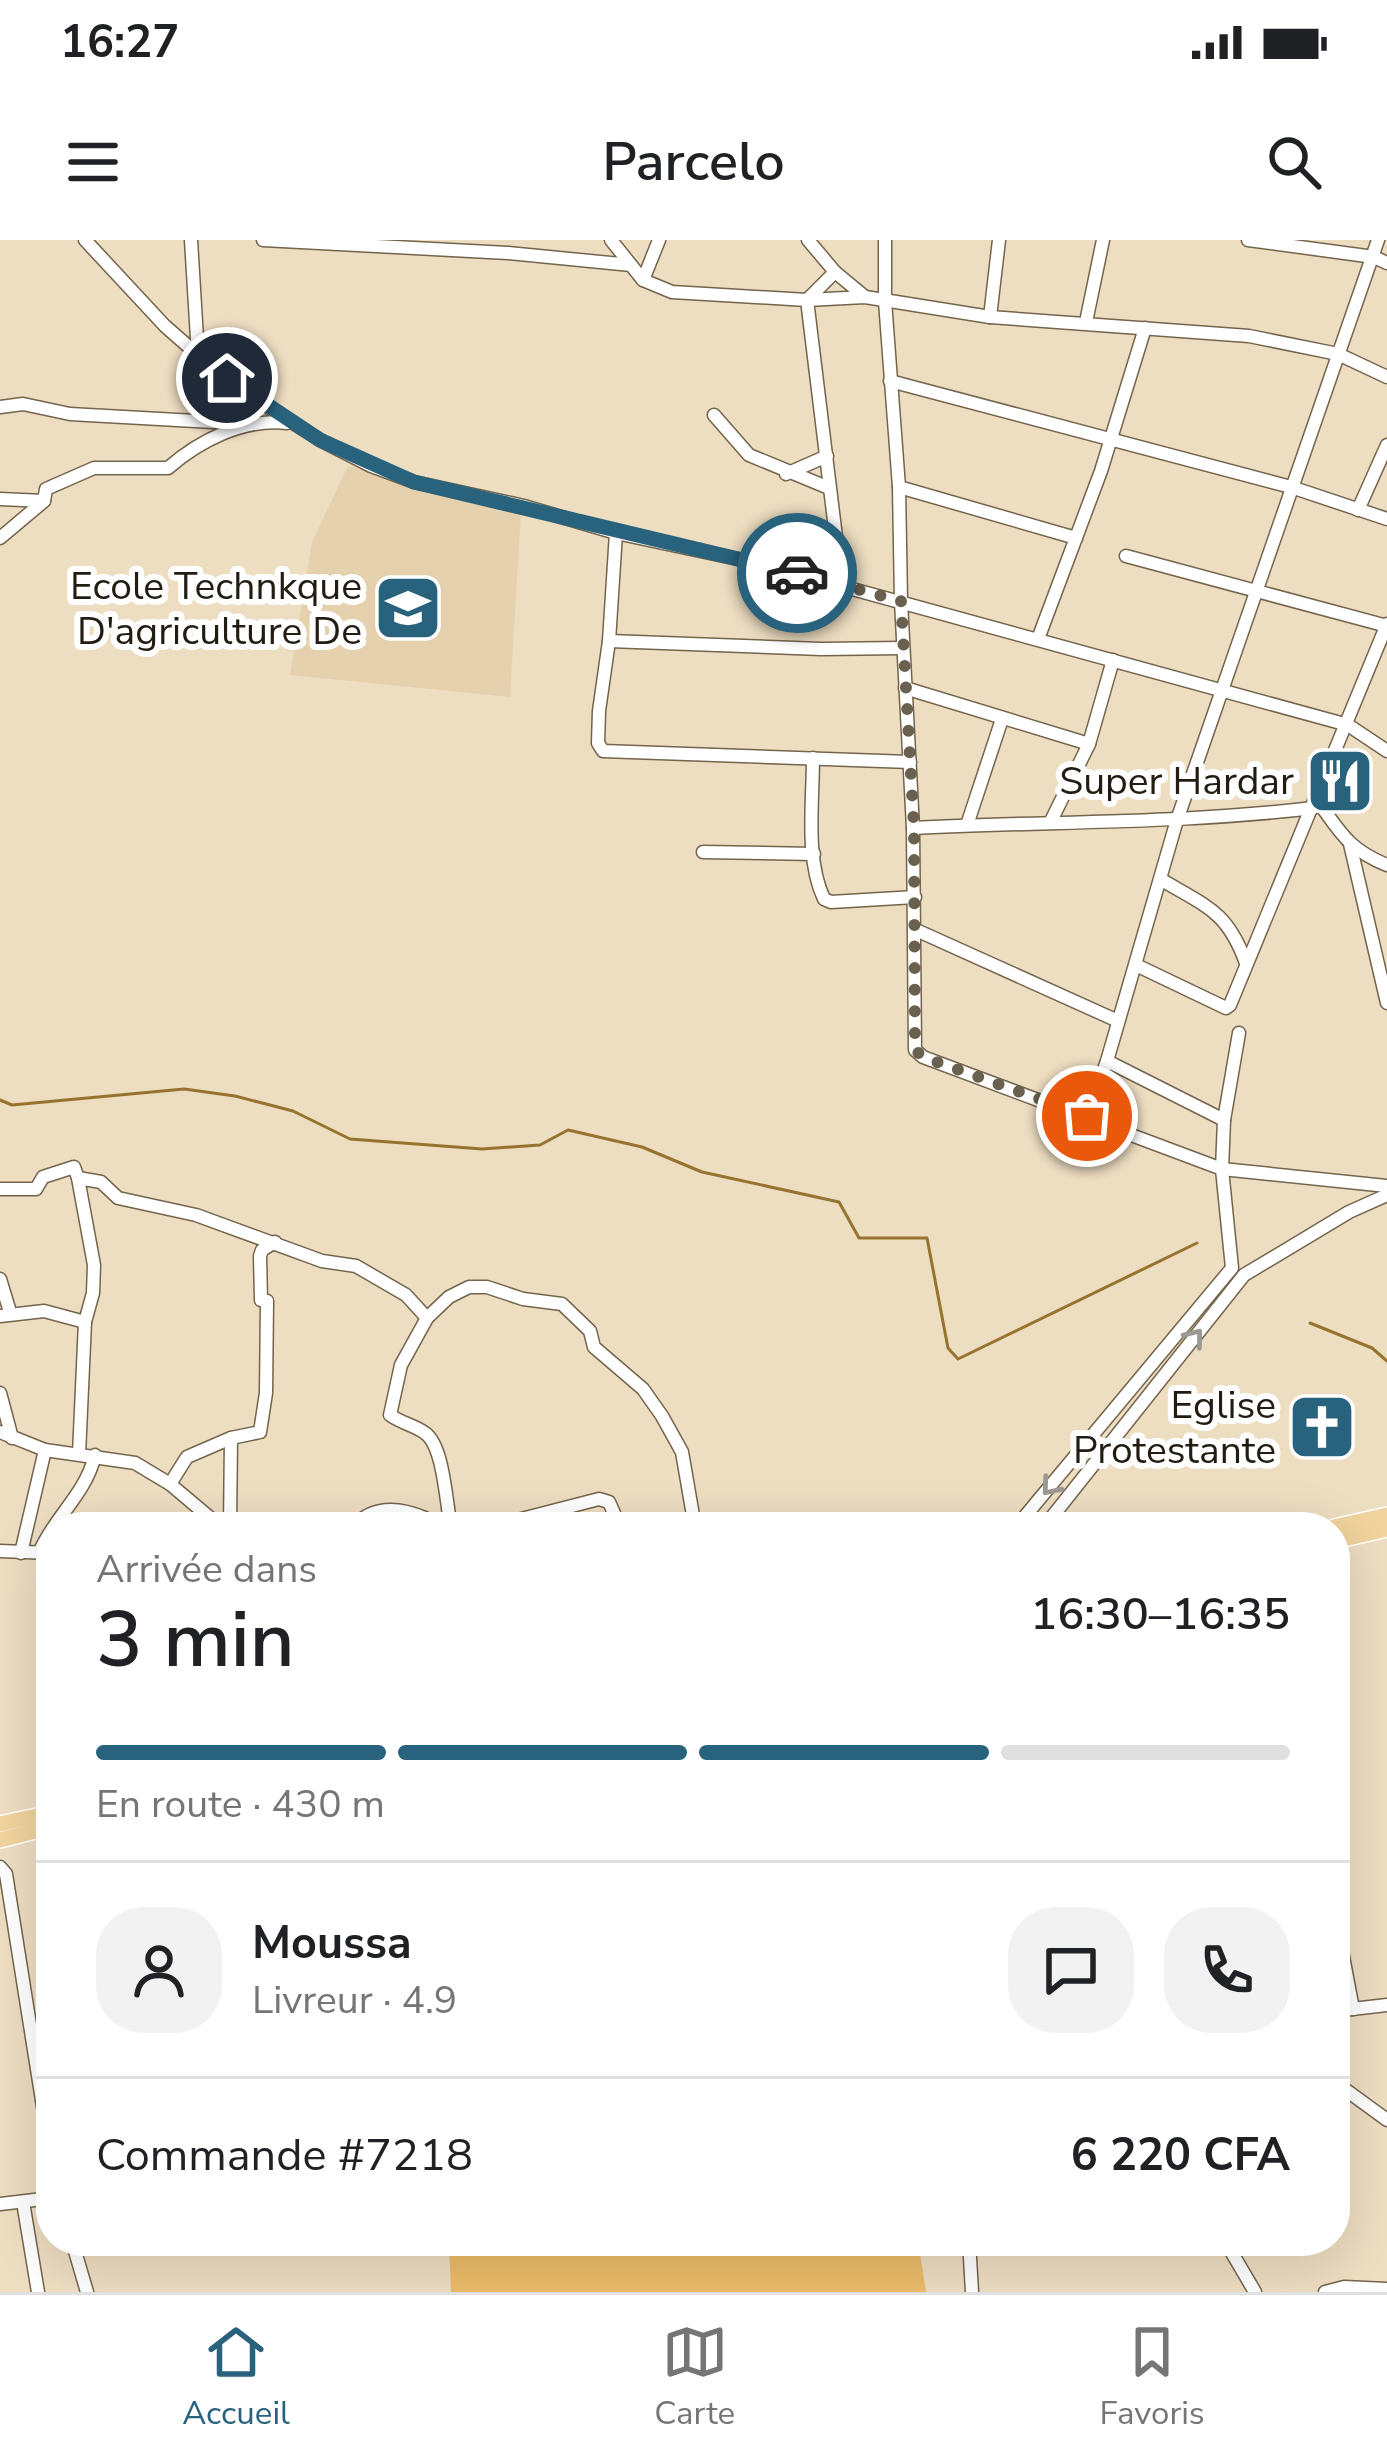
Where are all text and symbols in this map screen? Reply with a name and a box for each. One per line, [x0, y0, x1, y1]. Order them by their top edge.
text: 16:27 [60, 12, 179, 73]
text: Parcelo [602, 125, 785, 199]
icon: menu [60, 129, 126, 195]
icon: search [1261, 129, 1327, 195]
pin [176, 327, 278, 429]
icon: home [194, 345, 260, 411]
courier [737, 513, 857, 633]
icon: car [764, 540, 830, 606]
place label: Ecole Technkque D'agriculture De [70, 560, 362, 658]
school or university icon: Ecole Technkque D'agriculture De [373, 573, 443, 643]
restaurant icon: Super Hardar [1305, 746, 1375, 816]
place label: Super Hardar [1059, 755, 1294, 808]
pin [1036, 1065, 1138, 1167]
icon: bag [1054, 1083, 1120, 1149]
one-way arrow [1181, 1329, 1202, 1351]
place label: Eglise Protestante [1073, 1379, 1276, 1477]
church icon: Eglise Protestante [1287, 1392, 1357, 1462]
one-way arrow [1042, 1473, 1064, 1495]
text: Arrivée dans [96, 1543, 317, 1596]
text: 16:30–16:35 [1030, 1584, 1290, 1645]
text: 3 min [96, 1587, 295, 1694]
text: En route · 430 m [96, 1778, 385, 1831]
button: person [96, 1907, 222, 2033]
button: chat [1008, 1907, 1134, 2033]
button: phone [1164, 1907, 1290, 2033]
text: Moussa [252, 1913, 412, 1974]
text: Livreur · 4.9 [252, 1974, 457, 2027]
text: Commande #7218 [96, 2125, 473, 2186]
text: 6 220 CFA [1071, 2125, 1290, 2186]
tab: Accueil [182, 2319, 290, 2436]
tab: Carte [654, 2319, 735, 2436]
tab: Favoris [1100, 2319, 1205, 2436]

